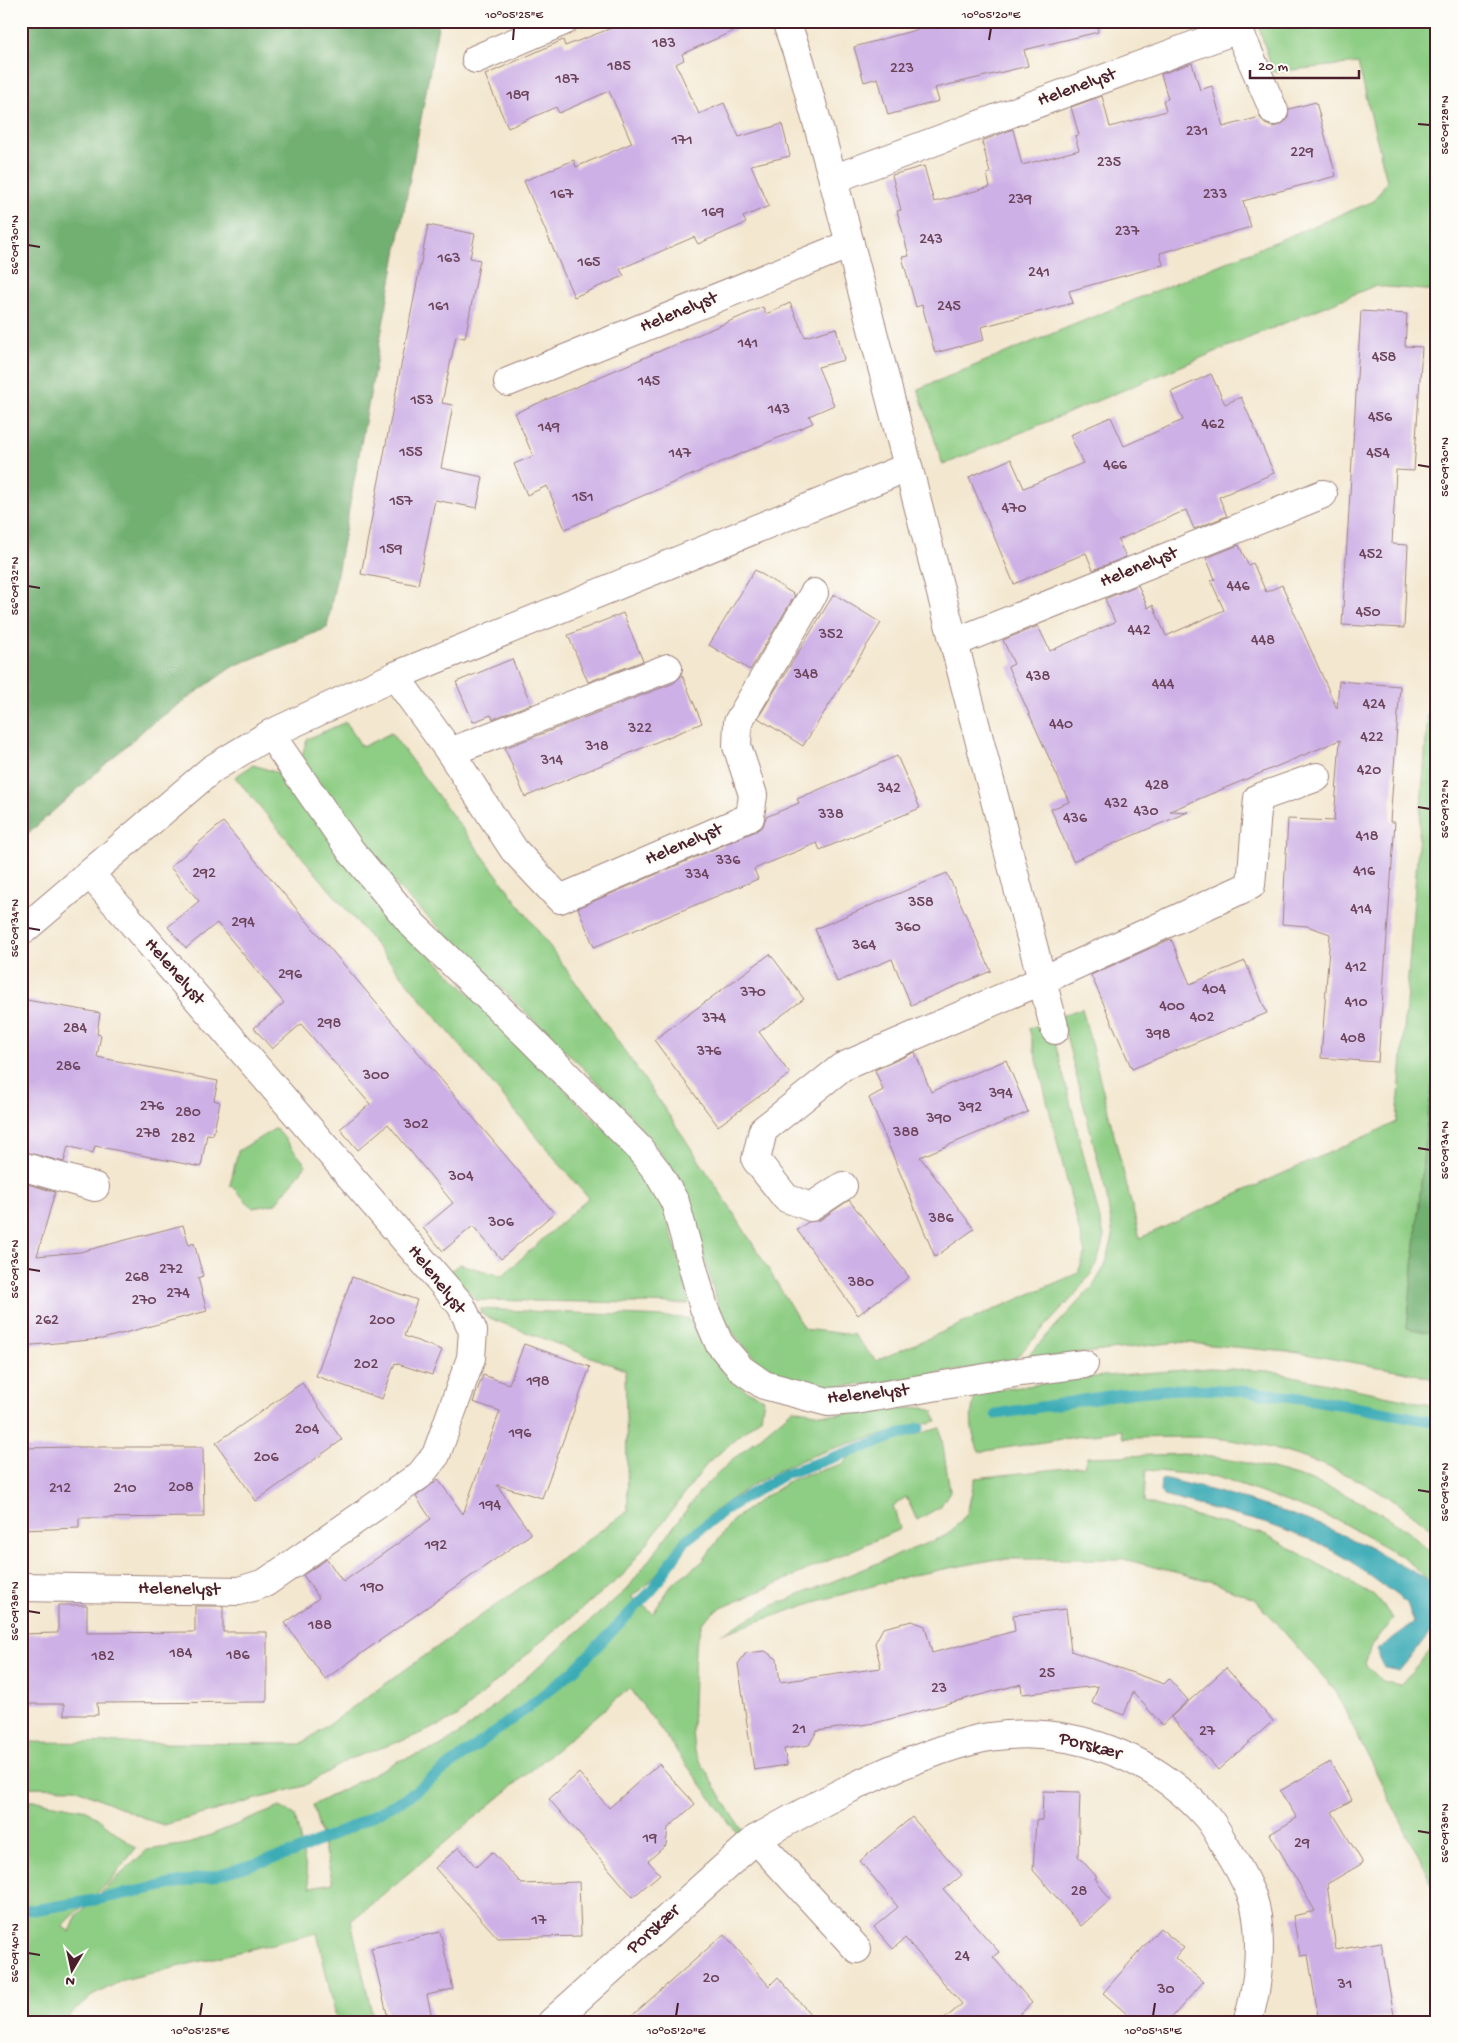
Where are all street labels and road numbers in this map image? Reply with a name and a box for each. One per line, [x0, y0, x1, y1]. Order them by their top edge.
street label: Helenelyst [1035, 62, 1121, 113]
street label: Helenelyst [637, 286, 723, 339]
street label: Helenelyst [1097, 541, 1183, 594]
street label: Helenelyst [642, 818, 728, 872]
street label: Helenelyst [138, 934, 211, 1012]
street label: Helenelyst [402, 1241, 472, 1321]
street label: Helenelyst [826, 1379, 912, 1411]
street label: Helenelyst [138, 1578, 222, 1602]
street label: Porskær [1055, 1727, 1126, 1767]
street label: Porskær [622, 1899, 687, 1961]

